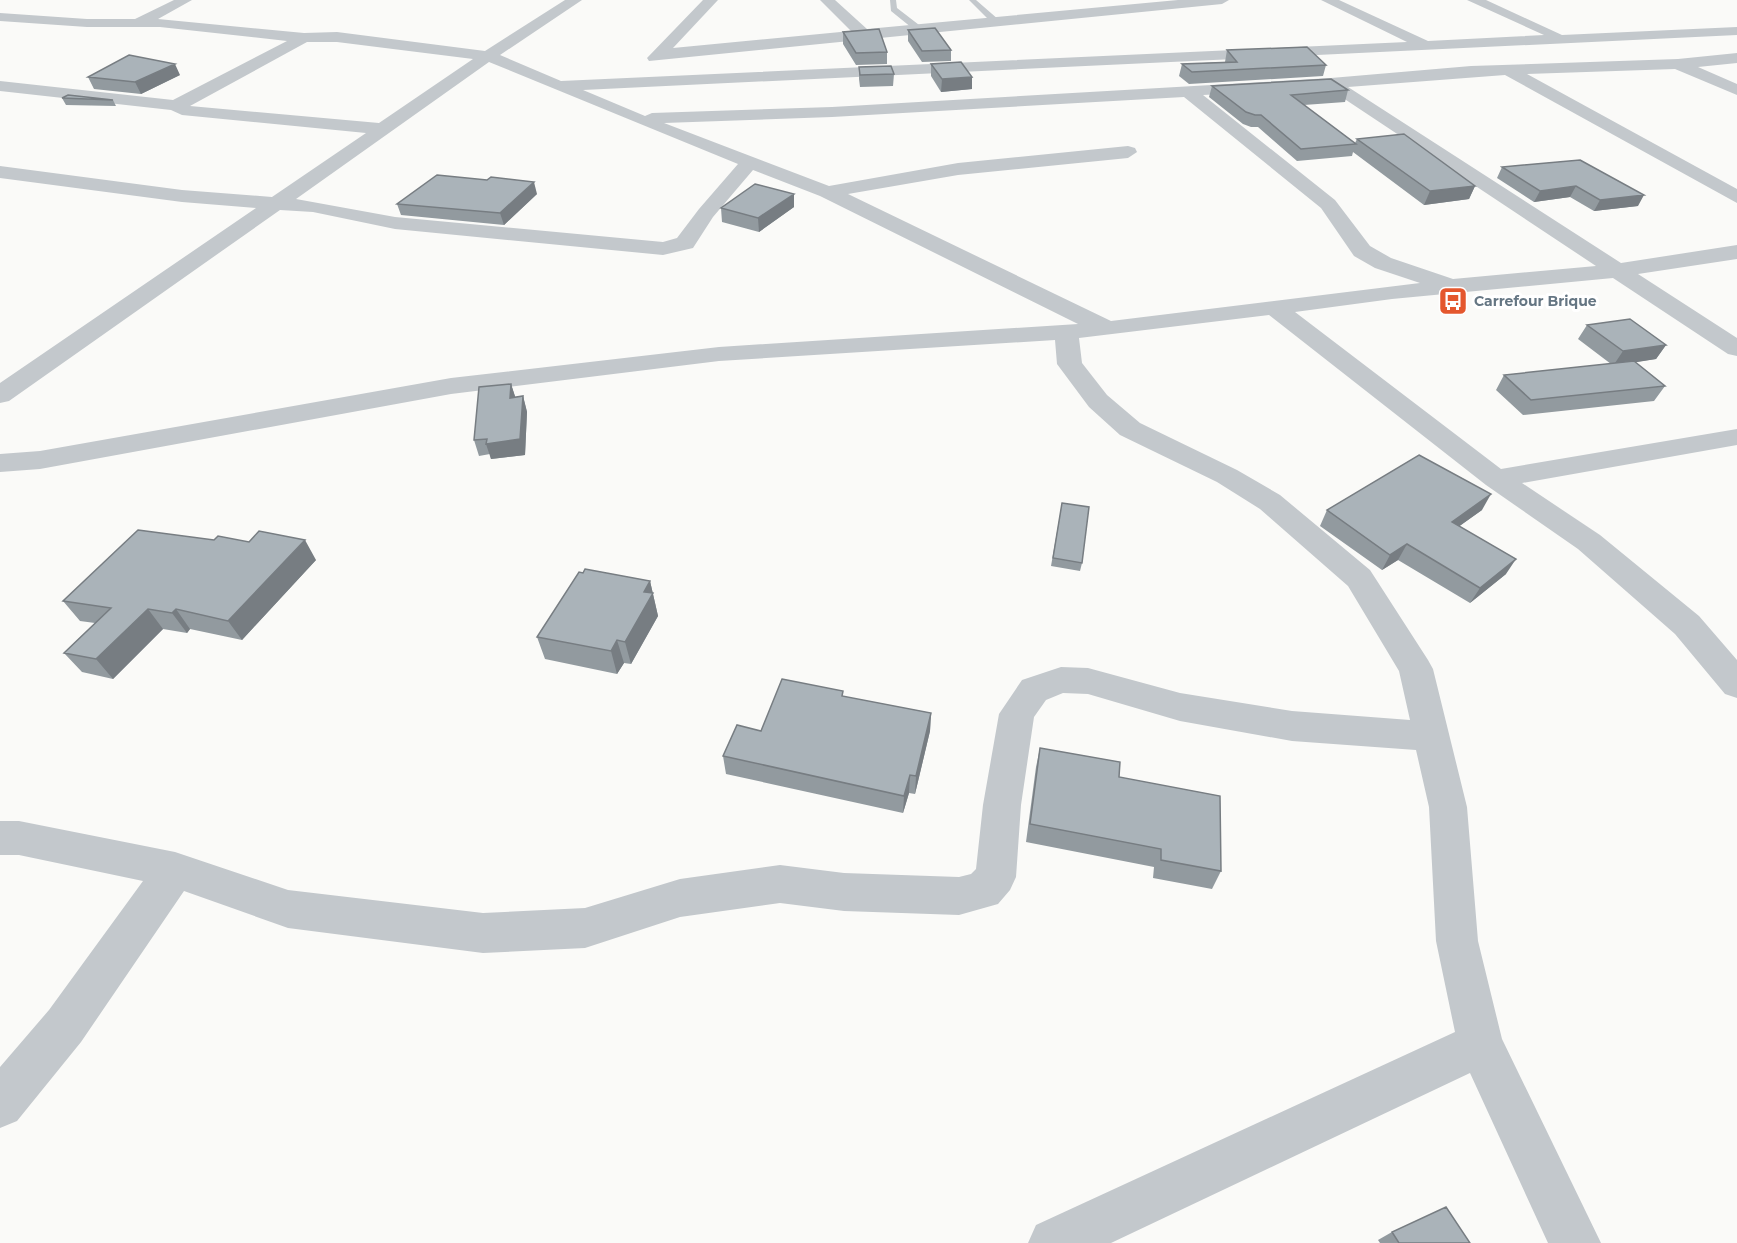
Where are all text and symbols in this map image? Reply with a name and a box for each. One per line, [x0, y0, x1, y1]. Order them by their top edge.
bus stop icon: Carrefour Brique [1437, 285, 1469, 317]
place label: Carrefour Brique [1474, 292, 1597, 310]

